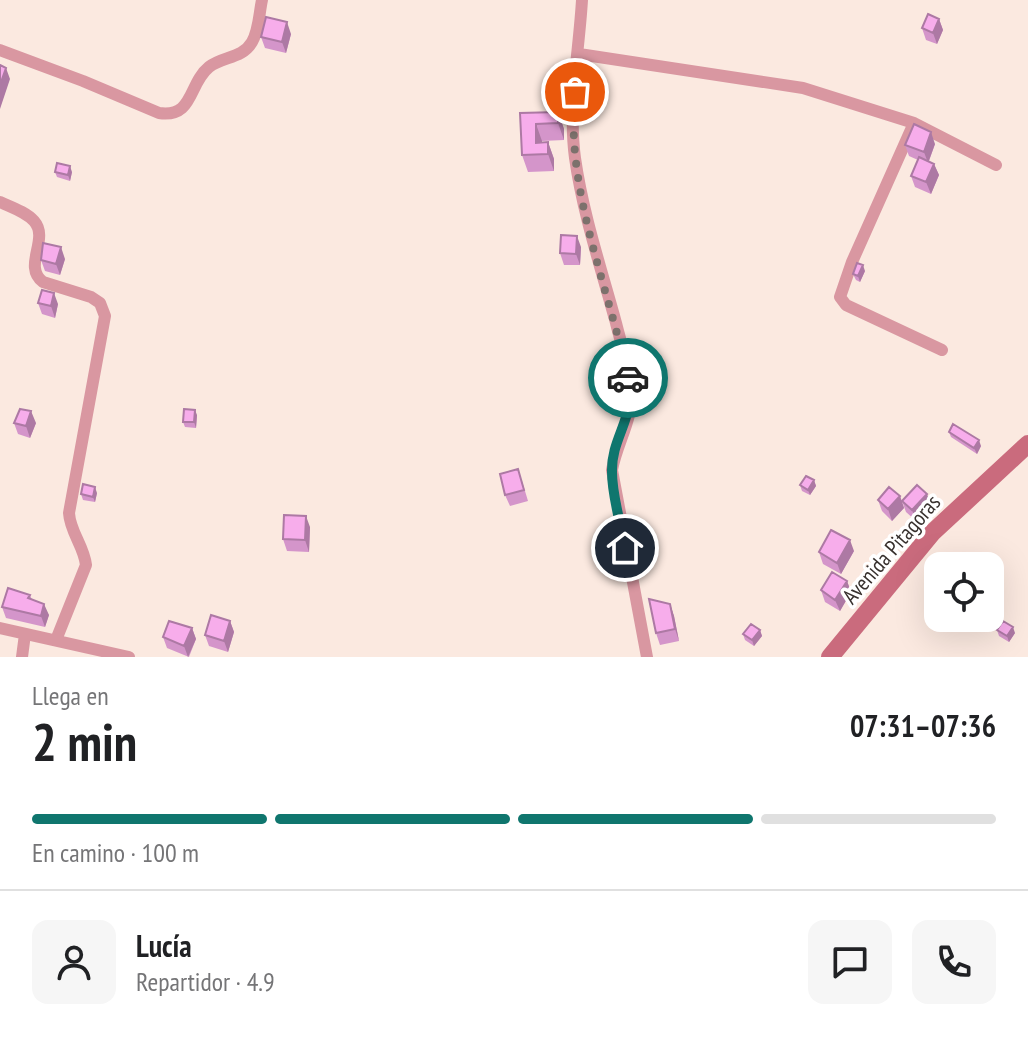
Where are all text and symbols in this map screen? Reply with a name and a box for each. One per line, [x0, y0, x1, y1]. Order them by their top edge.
pin [541, 58, 609, 126]
icon: bag [553, 70, 597, 114]
courier [588, 338, 668, 418]
icon: car [606, 356, 650, 400]
street label: Avenida Pitagoras [836, 489, 946, 609]
pin [591, 514, 659, 582]
icon: home [603, 526, 647, 570]
map controls [924, 552, 1004, 632]
button: locate [924, 552, 1004, 632]
text: Llega en [32, 679, 109, 712]
text: 07:31–07:36 [850, 706, 996, 745]
text: 2 min [32, 708, 137, 775]
text: En camino · 100 m [32, 836, 199, 869]
button: person [32, 920, 116, 1004]
button: chat [808, 920, 892, 1004]
button: phone [912, 920, 996, 1004]
text: Lucía [136, 926, 192, 965]
text: Repartidor · 4.9 [136, 965, 275, 998]

